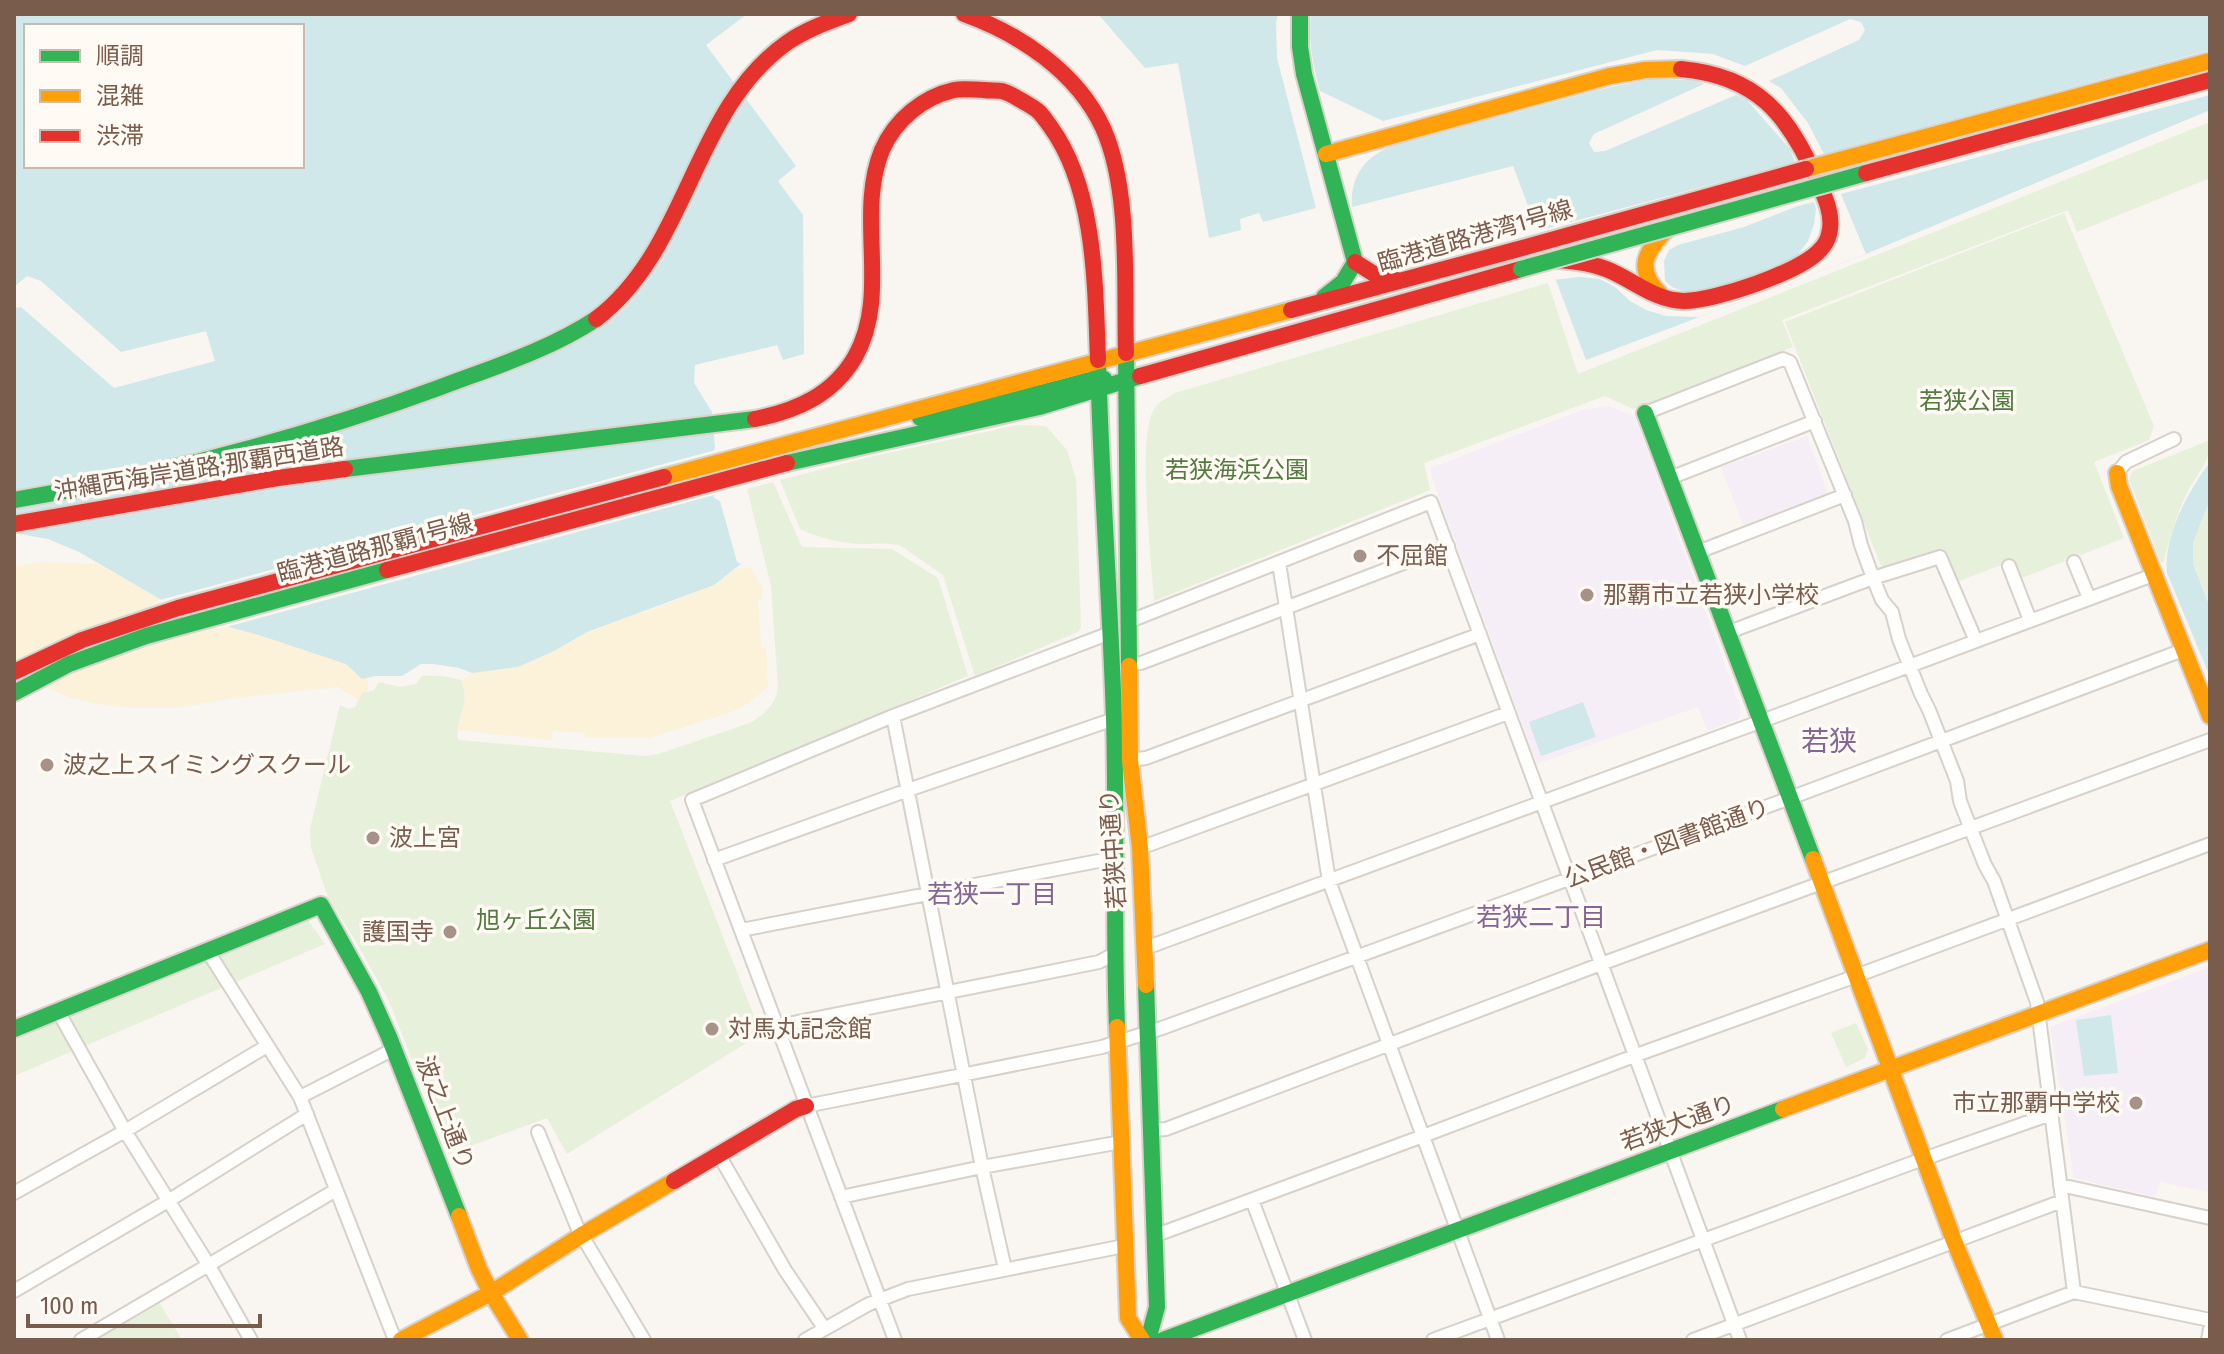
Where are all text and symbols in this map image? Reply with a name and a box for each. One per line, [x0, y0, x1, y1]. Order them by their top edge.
legend [24, 24, 304, 168]
text: 順調 [96, 42, 144, 70]
text: 混雑 [96, 82, 144, 110]
text: 渋滞 [96, 122, 144, 150]
street label: 臨港道路港湾1号線 [1374, 195, 1576, 277]
park label: 若狭公園 [1919, 387, 2015, 415]
street label: 沖縄西海岸道路;那覇西道路 [52, 432, 346, 506]
park label: 若狭海浜公園 [1165, 456, 1309, 484]
street label: 臨港道路那覇1号線 [274, 508, 476, 588]
place label: 不屈館 [1376, 542, 1448, 570]
marker: 不屈館 [1351, 547, 1369, 565]
place label: 那覇市立若狭小学校 [1603, 581, 1819, 609]
marker: 那覇市立若狭小学校 [1578, 586, 1596, 604]
district label: 若狭 [1801, 725, 1857, 758]
place label: 波之上スイミングスクール [63, 751, 351, 779]
marker: 波之上スイミングスクール [38, 756, 56, 774]
street label: 若狭中通り [1095, 788, 1131, 910]
street label: 公民館・図書館通り [1561, 793, 1773, 893]
place label: 波上宮 [389, 824, 461, 852]
marker: 波上宮 [364, 829, 382, 847]
district label: 若狭一丁目 [927, 879, 1057, 910]
district label: 若狭二丁目 [1476, 902, 1606, 933]
park label: 旭ヶ丘公園 [476, 906, 596, 934]
place label: 護国寺 [362, 918, 434, 946]
marker: 護国寺 [441, 923, 459, 941]
place label: 対馬丸記念館 [728, 1015, 872, 1043]
marker: 対馬丸記念館 [703, 1020, 721, 1038]
street label: 波之上通り [410, 1052, 480, 1174]
street label: 若狭大通り [1617, 1089, 1739, 1157]
place label: 市立那覇中学校 [1952, 1089, 2120, 1117]
marker: 市立那覇中学校 [2127, 1094, 2145, 1112]
scale bar [28, 1278, 260, 1328]
text: 100 m [40, 1292, 98, 1320]

